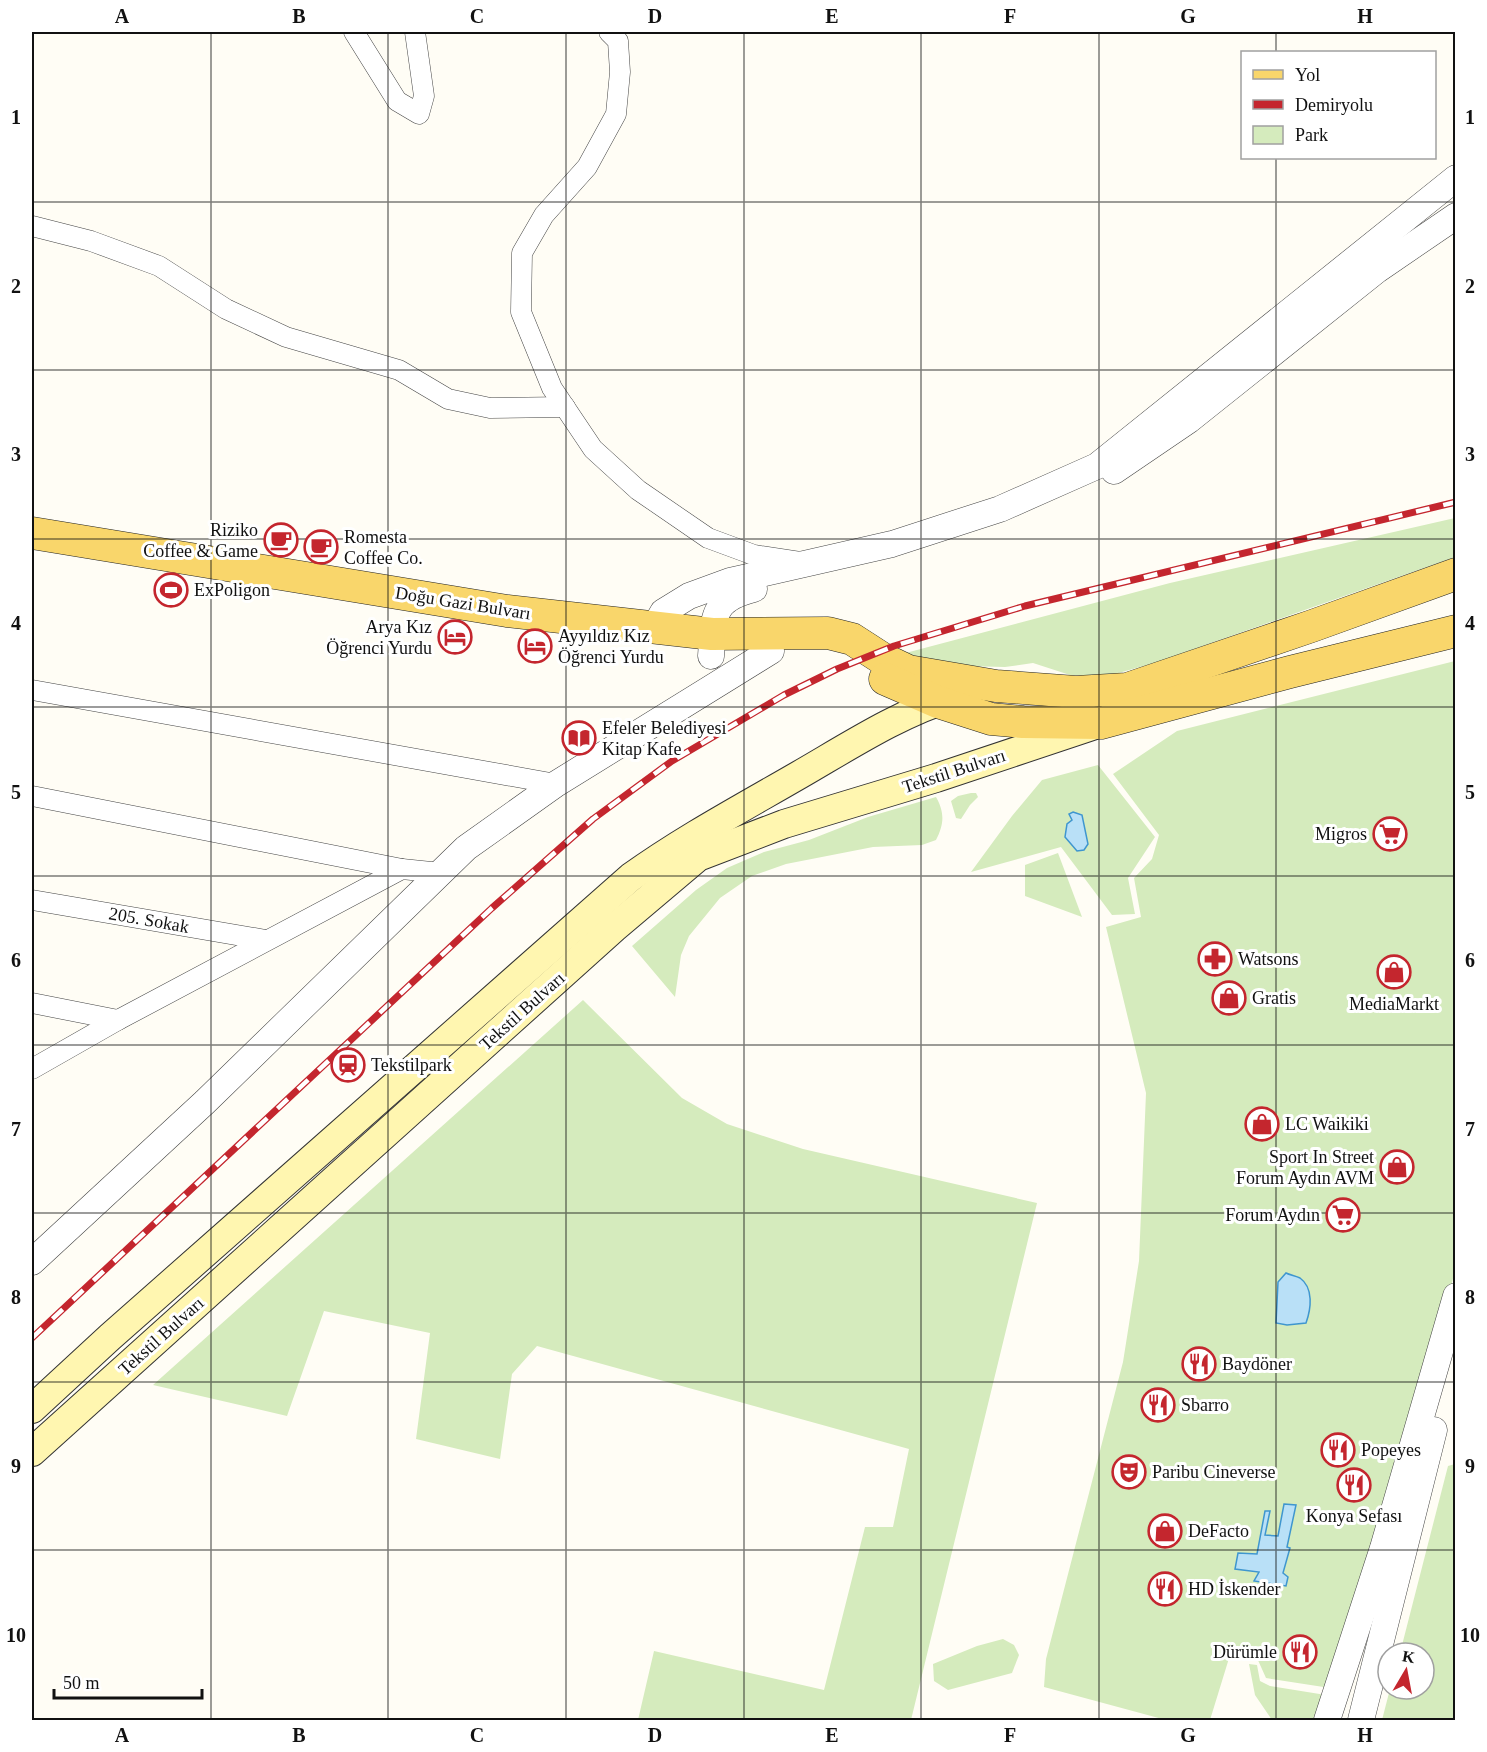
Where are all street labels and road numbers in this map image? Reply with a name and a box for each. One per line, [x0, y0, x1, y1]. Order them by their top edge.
street label: Doğu Gazi Bulvarı [394, 582, 532, 624]
street label: Tekstil Bulvarı [900, 745, 1008, 797]
street label: 205. Sokak [107, 903, 191, 937]
street label: Tekstil Bulvarı [475, 968, 569, 1054]
street label: Tekstil Bulvarı [114, 1293, 208, 1379]

